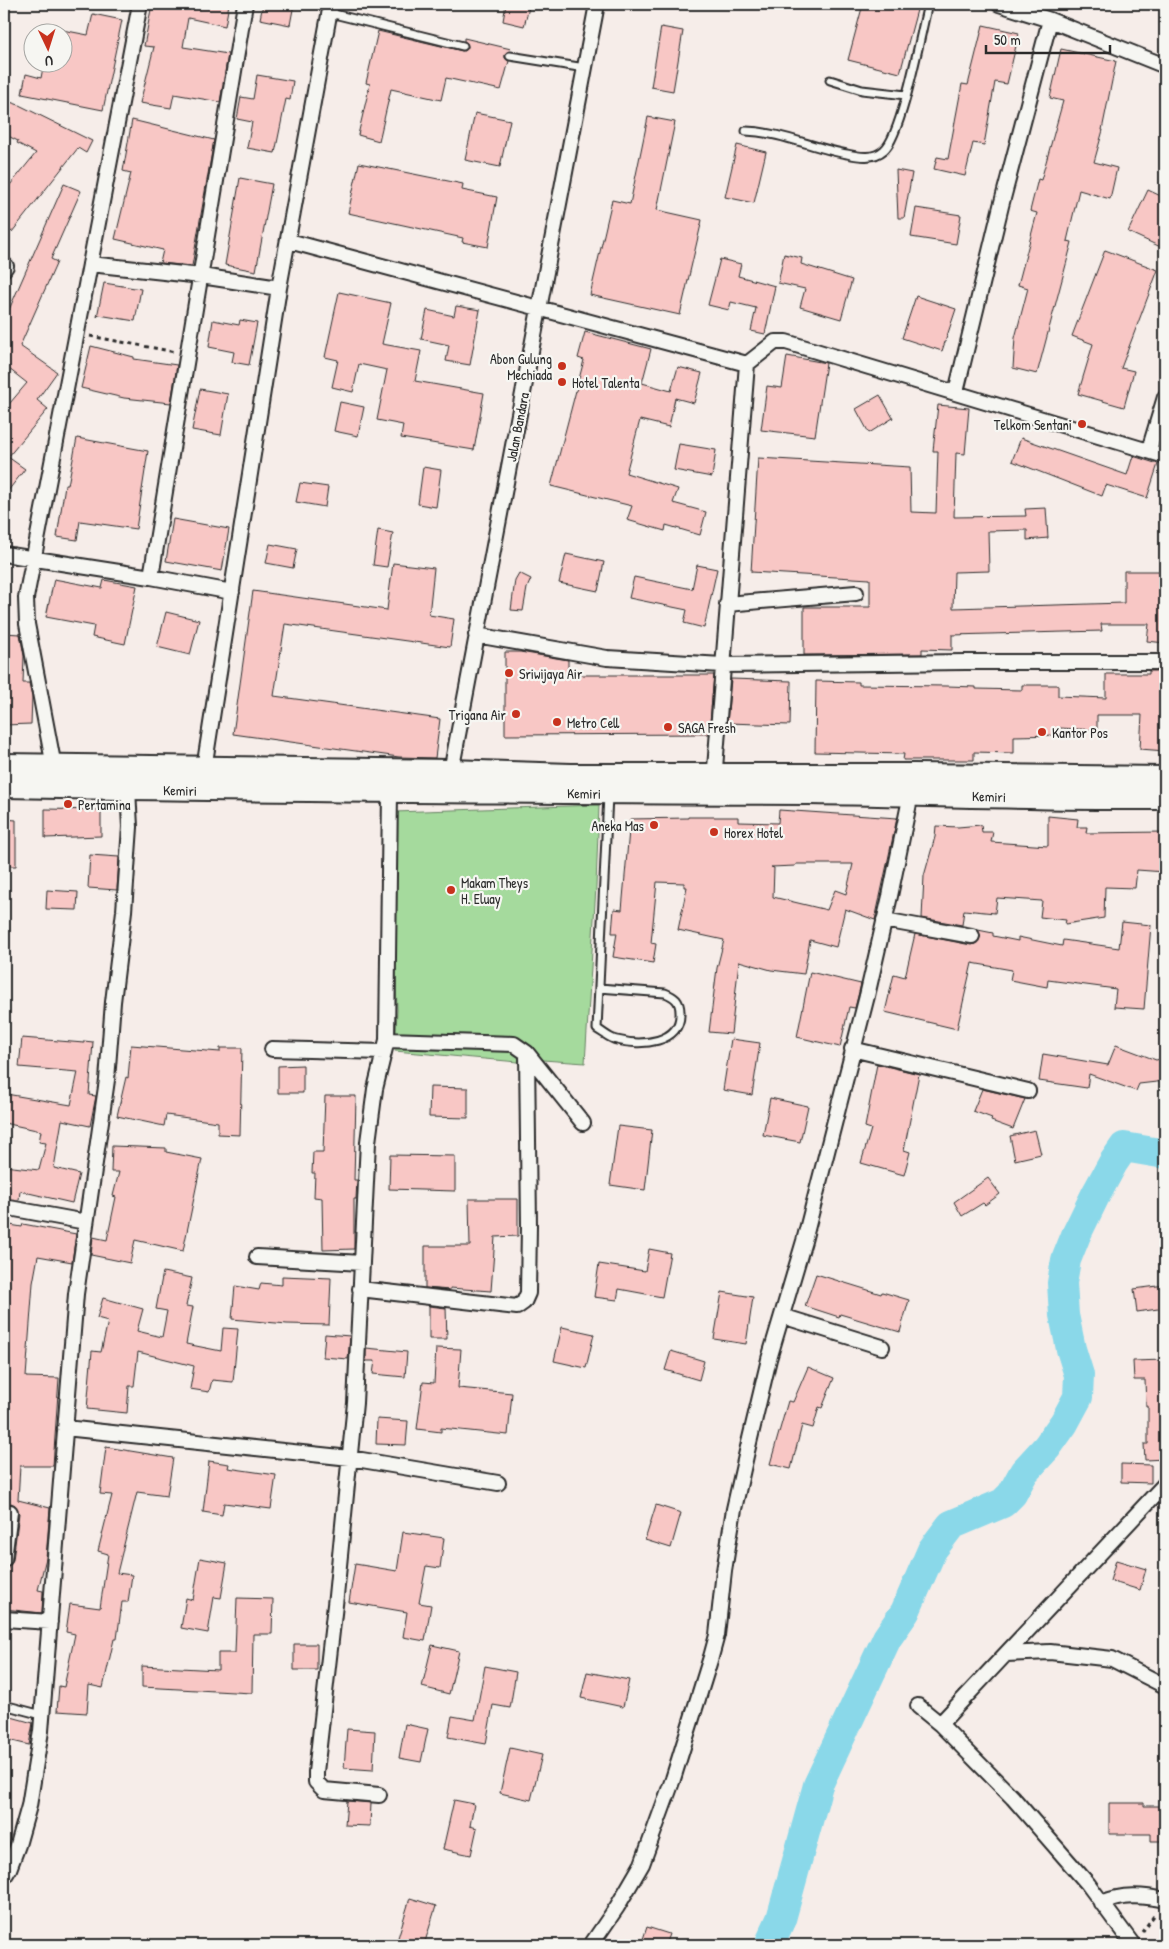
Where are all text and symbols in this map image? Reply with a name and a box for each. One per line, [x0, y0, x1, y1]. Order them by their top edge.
north arrow [22, 22, 72, 72]
scale bar [986, 22, 1110, 54]
text: 50 m [994, 29, 1021, 50]
text: U [44, 52, 53, 71]
place label: Abon Gulung Mechiada [490, 349, 553, 384]
marker: Abon Gulung Mechiada [556, 360, 568, 372]
place label: Hotel Talenta [572, 373, 640, 392]
marker: Hotel Talenta [556, 376, 568, 388]
street label: Jalan Bandara [501, 390, 533, 463]
place label: Telkom Sentani [994, 415, 1072, 434]
marker: Telkom Sentani [1076, 418, 1088, 430]
place label: Sriwijaya Air [519, 664, 583, 684]
marker: Sriwijaya Air [503, 667, 515, 679]
place label: Trigana Air [449, 705, 507, 725]
marker: Trigana Air [510, 708, 522, 720]
place label: Metro Cell [567, 713, 620, 732]
marker: Metro Cell [551, 716, 563, 728]
place label: SAGA Fresh [678, 718, 736, 737]
marker: SAGA Fresh [662, 721, 674, 733]
place label: Kantor Pos [1052, 723, 1108, 742]
marker: Kantor Pos [1036, 726, 1048, 738]
street label: Kemiri [163, 780, 197, 800]
street label: Kemiri [567, 783, 601, 803]
street label: Kemiri [972, 786, 1006, 806]
place label: Pertamina [78, 795, 131, 814]
marker: Pertamina [62, 798, 74, 810]
place label: Aneka Mas [592, 816, 644, 835]
marker: Aneka Mas [648, 819, 660, 831]
place label: Horex Hotel [724, 823, 783, 842]
marker: Horex Hotel [708, 826, 720, 838]
place label: Makam Theys H. Eluay [461, 873, 528, 909]
marker: Makam Theys H. Eluay [445, 884, 457, 896]

